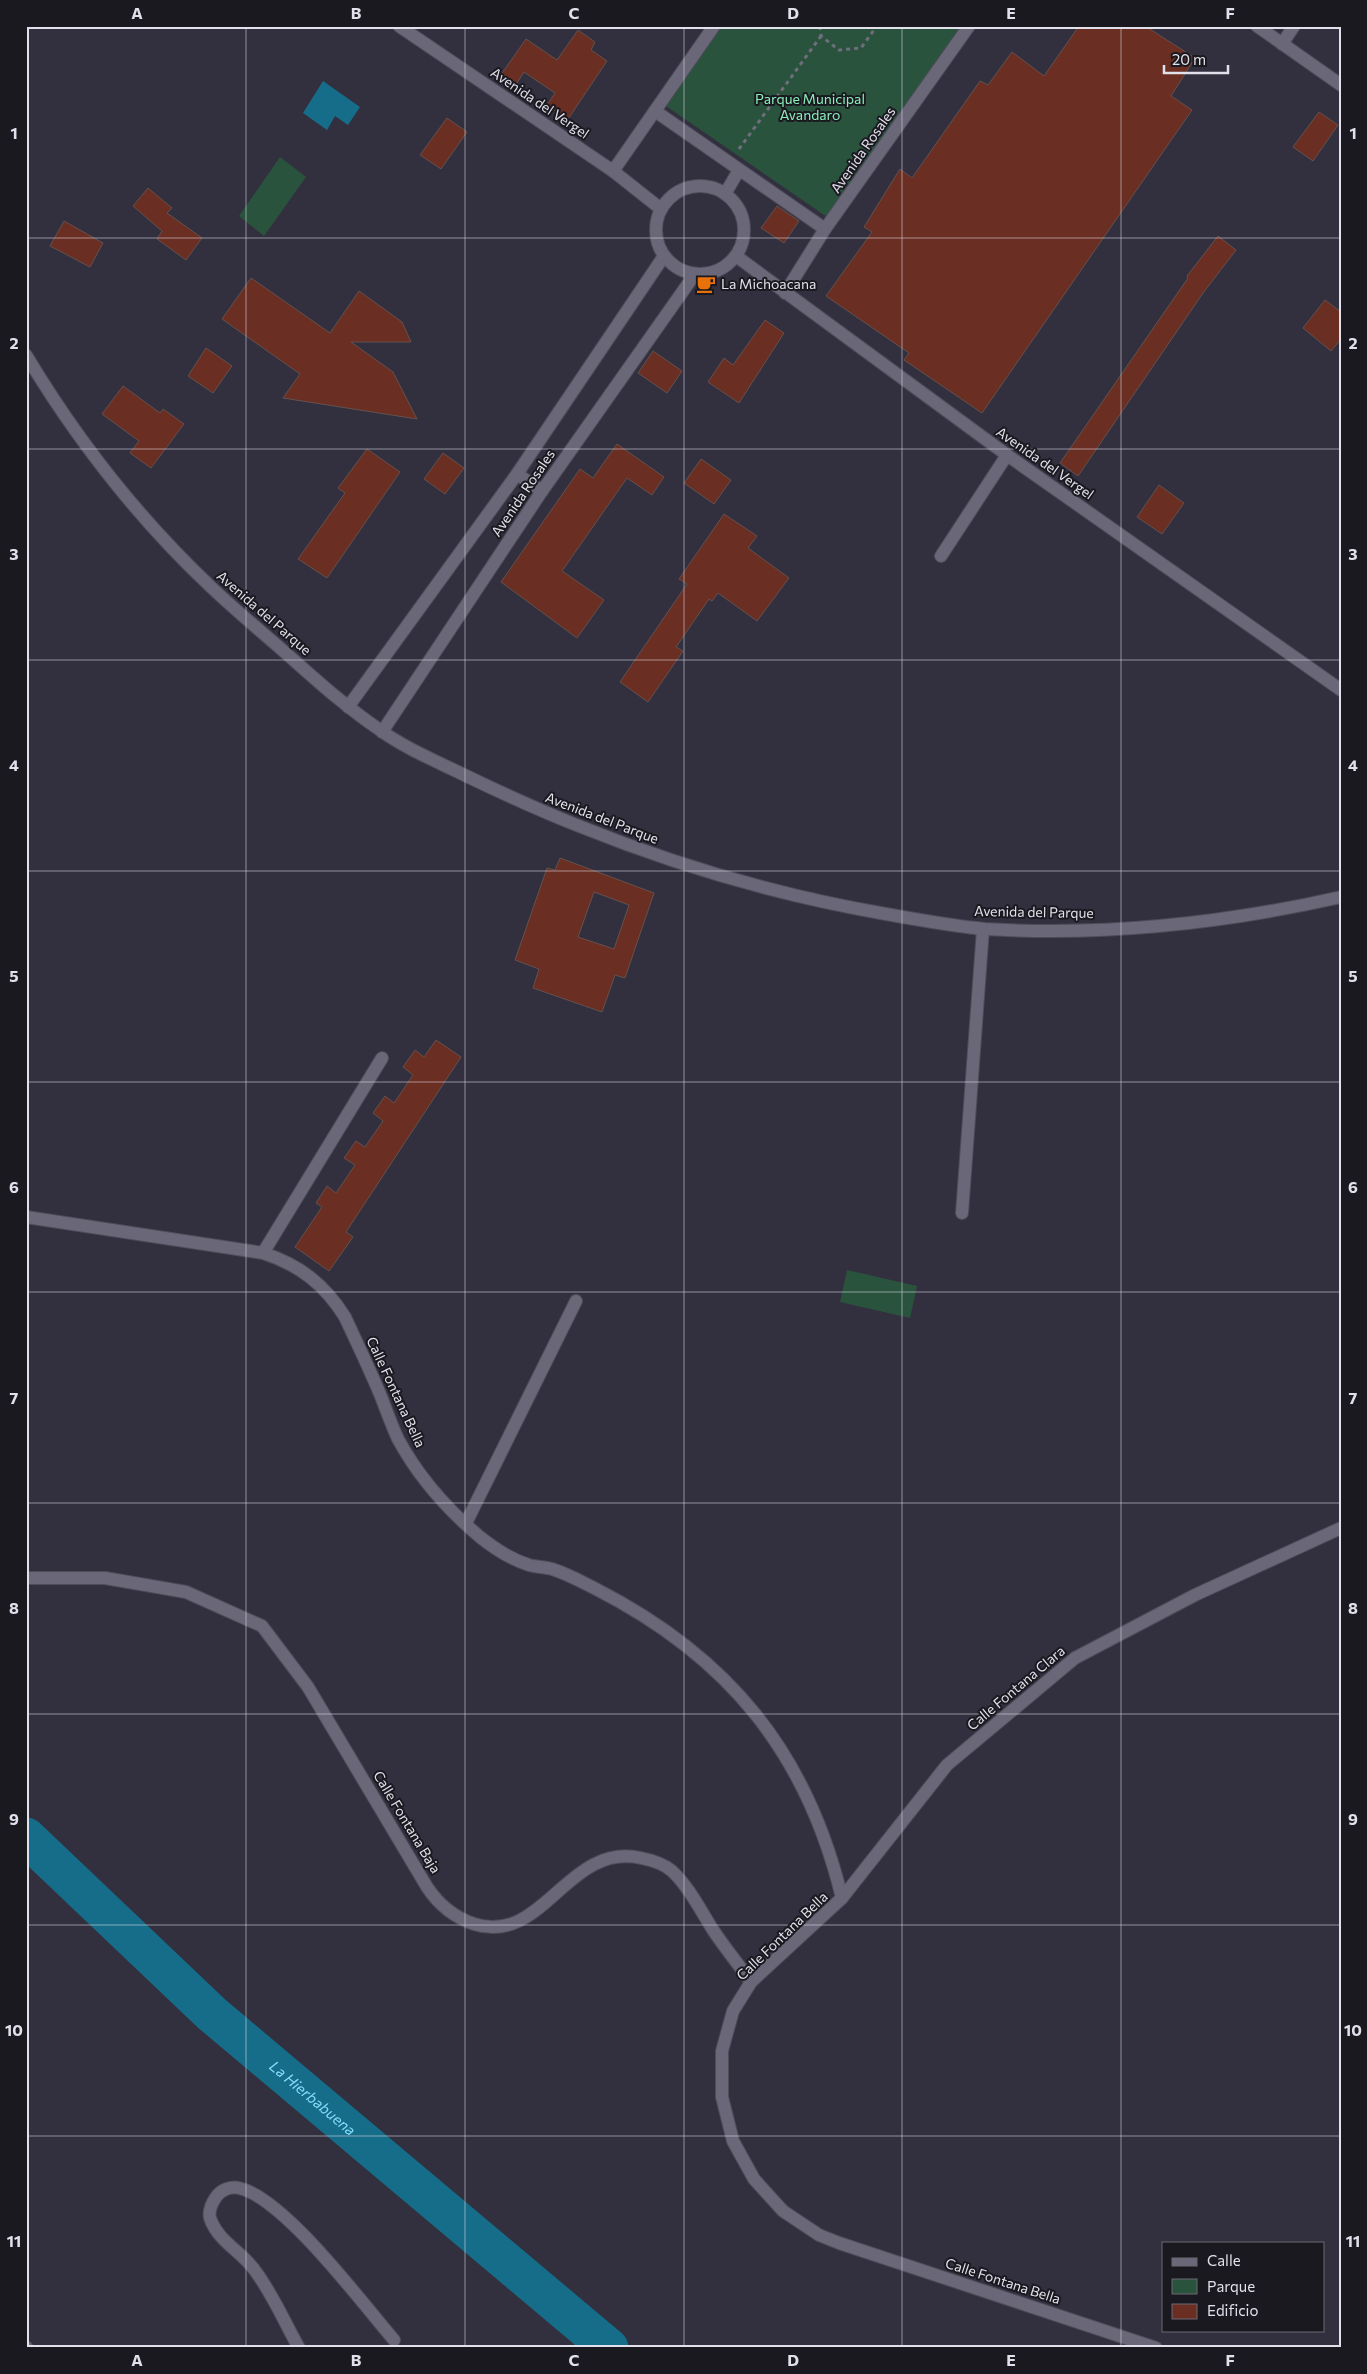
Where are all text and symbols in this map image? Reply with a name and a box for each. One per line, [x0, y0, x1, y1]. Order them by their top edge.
text: A [131, 3, 143, 22]
text: B [351, 3, 362, 22]
text: C [569, 3, 580, 22]
text: D [787, 3, 799, 22]
text: E [1006, 3, 1016, 22]
text: F [1225, 3, 1235, 22]
scale bar [1164, 42, 1228, 74]
text: 20 m [1172, 50, 1206, 68]
street label: Avenida del Vergel [488, 63, 593, 142]
park label: Parque Municipal Avandaro [755, 90, 865, 123]
street label: Avenida Rosales [827, 103, 899, 196]
text: 1 [10, 123, 18, 142]
text: 1 [1349, 123, 1357, 142]
cafe icon: La Michoacana [695, 273, 717, 295]
place label: La Michoacana [721, 275, 816, 292]
text: 2 [9, 333, 19, 352]
text: 2 [1348, 333, 1358, 352]
street label: Avenida del Vergel [993, 423, 1097, 502]
street label: Avenida Rosales [487, 446, 558, 539]
text: 3 [9, 544, 19, 563]
text: 3 [1348, 544, 1358, 563]
street label: Avenida del Parque [214, 567, 315, 658]
text: 4 [9, 755, 19, 774]
text: 4 [1348, 755, 1358, 774]
street label: Avenida del Parque [543, 788, 661, 847]
street label: Avenida del Parque [974, 902, 1094, 921]
text: 5 [9, 966, 19, 985]
text: 5 [1348, 966, 1358, 985]
text: 6 [9, 1177, 19, 1196]
text: 6 [1348, 1177, 1358, 1196]
street label: Calle Fontana Bella [363, 1334, 430, 1450]
text: 7 [10, 1388, 19, 1407]
text: 7 [1349, 1388, 1358, 1407]
text: 8 [9, 1598, 19, 1617]
text: 8 [1348, 1598, 1358, 1617]
street label: Calle Fontana Clara [963, 1642, 1068, 1734]
street label: Calle Fontana Baja [370, 1767, 445, 1876]
text: 9 [9, 1809, 19, 1828]
text: 9 [1348, 1809, 1358, 1828]
street label: Calle Fontana Bella [733, 1888, 831, 1983]
text: 10 [5, 2020, 23, 2039]
text: 10 [1344, 2020, 1362, 2039]
water label: La Hierbabuena [266, 2056, 360, 2139]
text: 11 [7, 2231, 21, 2250]
text: 11 [1346, 2231, 1360, 2250]
legend [1162, 2242, 1324, 2332]
text: Calle [1207, 2251, 1241, 2269]
street label: Calle Fontana Bella [943, 2254, 1063, 2307]
text: Parque [1207, 2277, 1255, 2295]
text: Edificio [1207, 2301, 1258, 2319]
text: A [131, 2350, 143, 2369]
text: B [351, 2350, 362, 2369]
text: C [569, 2350, 580, 2369]
text: D [787, 2350, 799, 2369]
text: E [1006, 2350, 1016, 2369]
text: F [1225, 2350, 1235, 2369]

